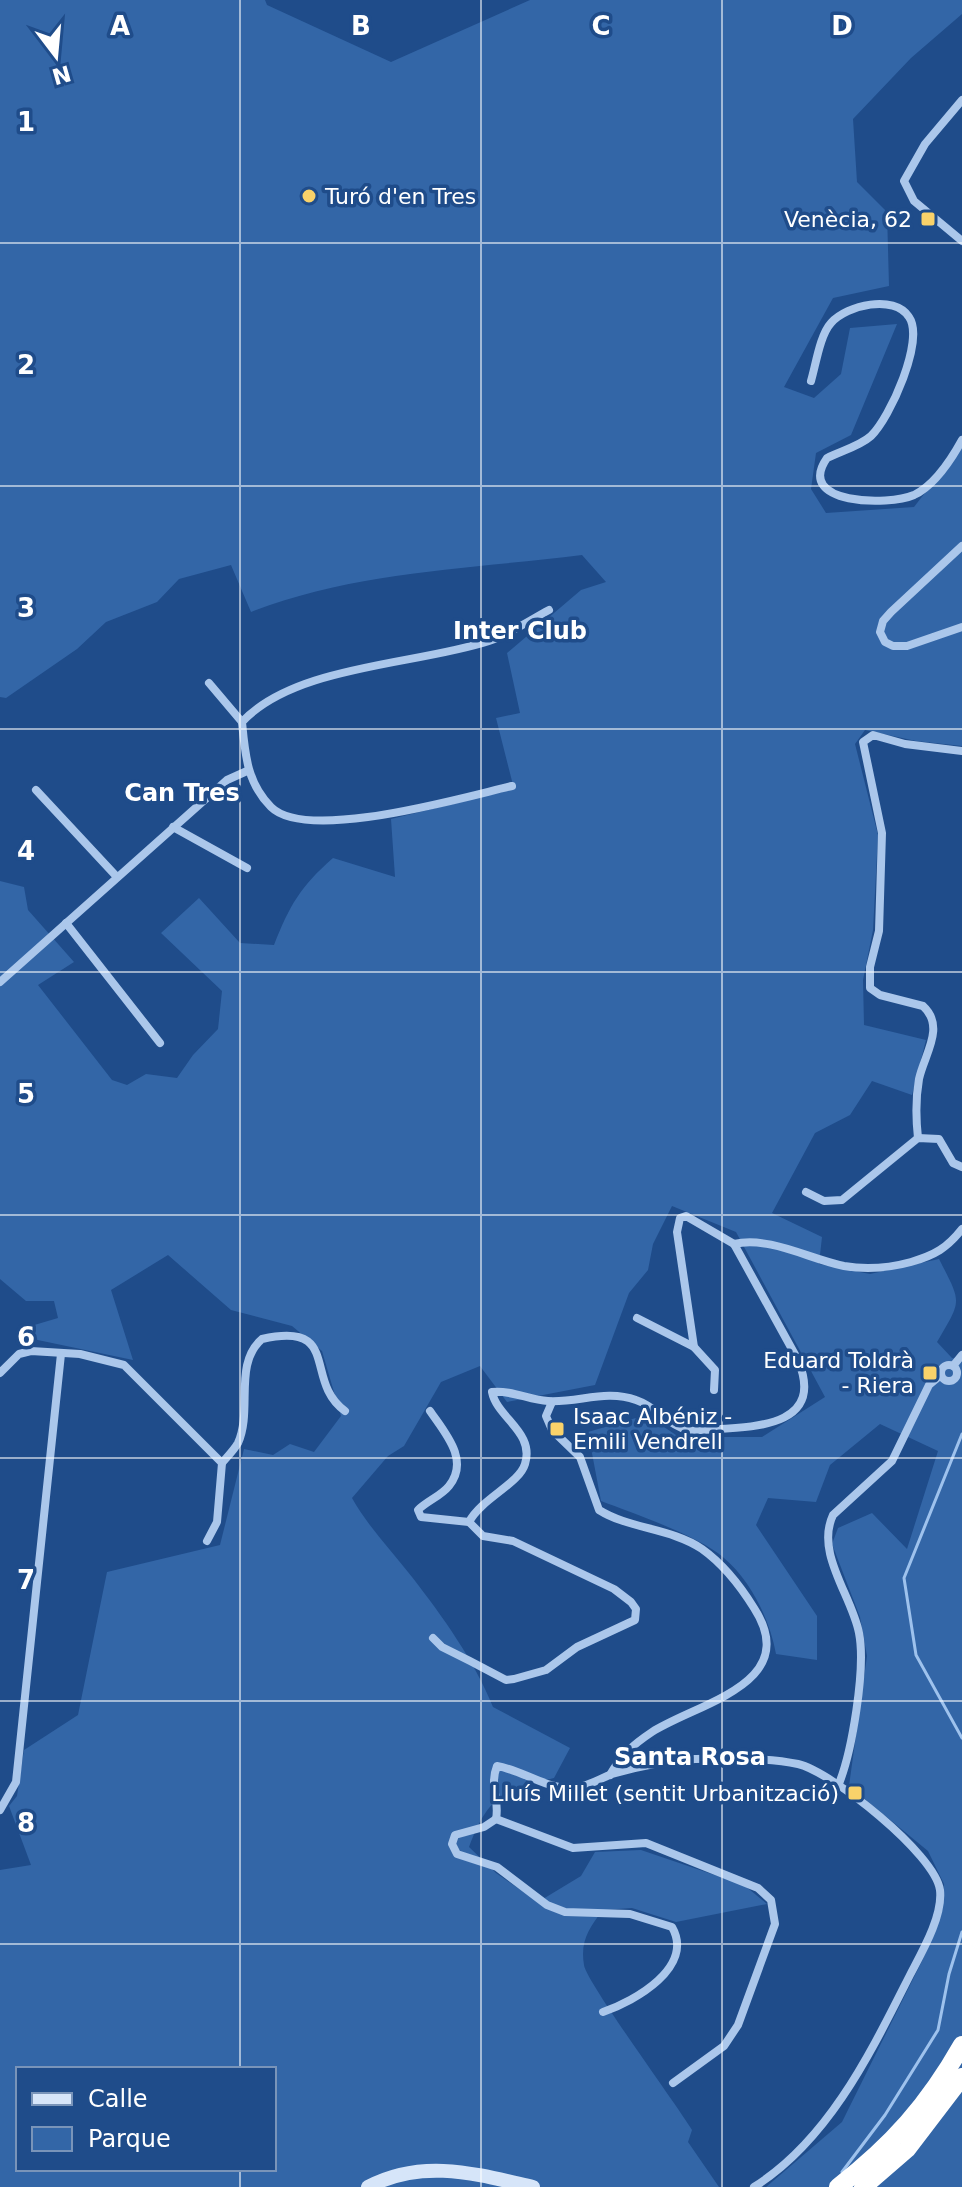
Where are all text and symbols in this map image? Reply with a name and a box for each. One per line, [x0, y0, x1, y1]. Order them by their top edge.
text: A [110, 11, 130, 41]
text: B [351, 11, 371, 41]
text: C [591, 11, 611, 41]
text: D [831, 11, 853, 41]
north arrow [16, 16, 96, 96]
text: N [49, 60, 74, 89]
text: 1 [17, 107, 35, 137]
place label: Turó d'en Tres [324, 184, 476, 209]
marker: Turó d'en Tres [300, 187, 318, 205]
place label: Venècia, 62 [784, 207, 912, 232]
marker: Venècia, 62 [919, 210, 937, 228]
text: 2 [17, 350, 35, 380]
text: 3 [17, 593, 35, 623]
district label: Inter Club [453, 617, 587, 645]
district label: Can Tres [124, 779, 240, 807]
text: 4 [17, 836, 35, 866]
text: 5 [17, 1079, 35, 1109]
text: 6 [17, 1322, 35, 1352]
place label: Eduard Toldrà - Riera [763, 1348, 914, 1398]
marker: Eduard Toldrà - Riera [921, 1364, 939, 1382]
place label: Isaac Albéniz - Emili Vendrell [573, 1404, 732, 1454]
marker: Isaac Albéniz - Emili Vendrell [548, 1420, 566, 1438]
text: 7 [17, 1565, 35, 1595]
district label: Santa Rosa [614, 1743, 766, 1771]
place label: Lluís Millet (sentit Urbanització) [491, 1781, 839, 1806]
marker: Lluís Millet (sentit Urbanització) [846, 1784, 864, 1802]
text: 8 [17, 1808, 35, 1838]
legend [16, 2067, 276, 2171]
text: Calle [88, 2085, 148, 2113]
text: Parque [88, 2125, 171, 2153]

